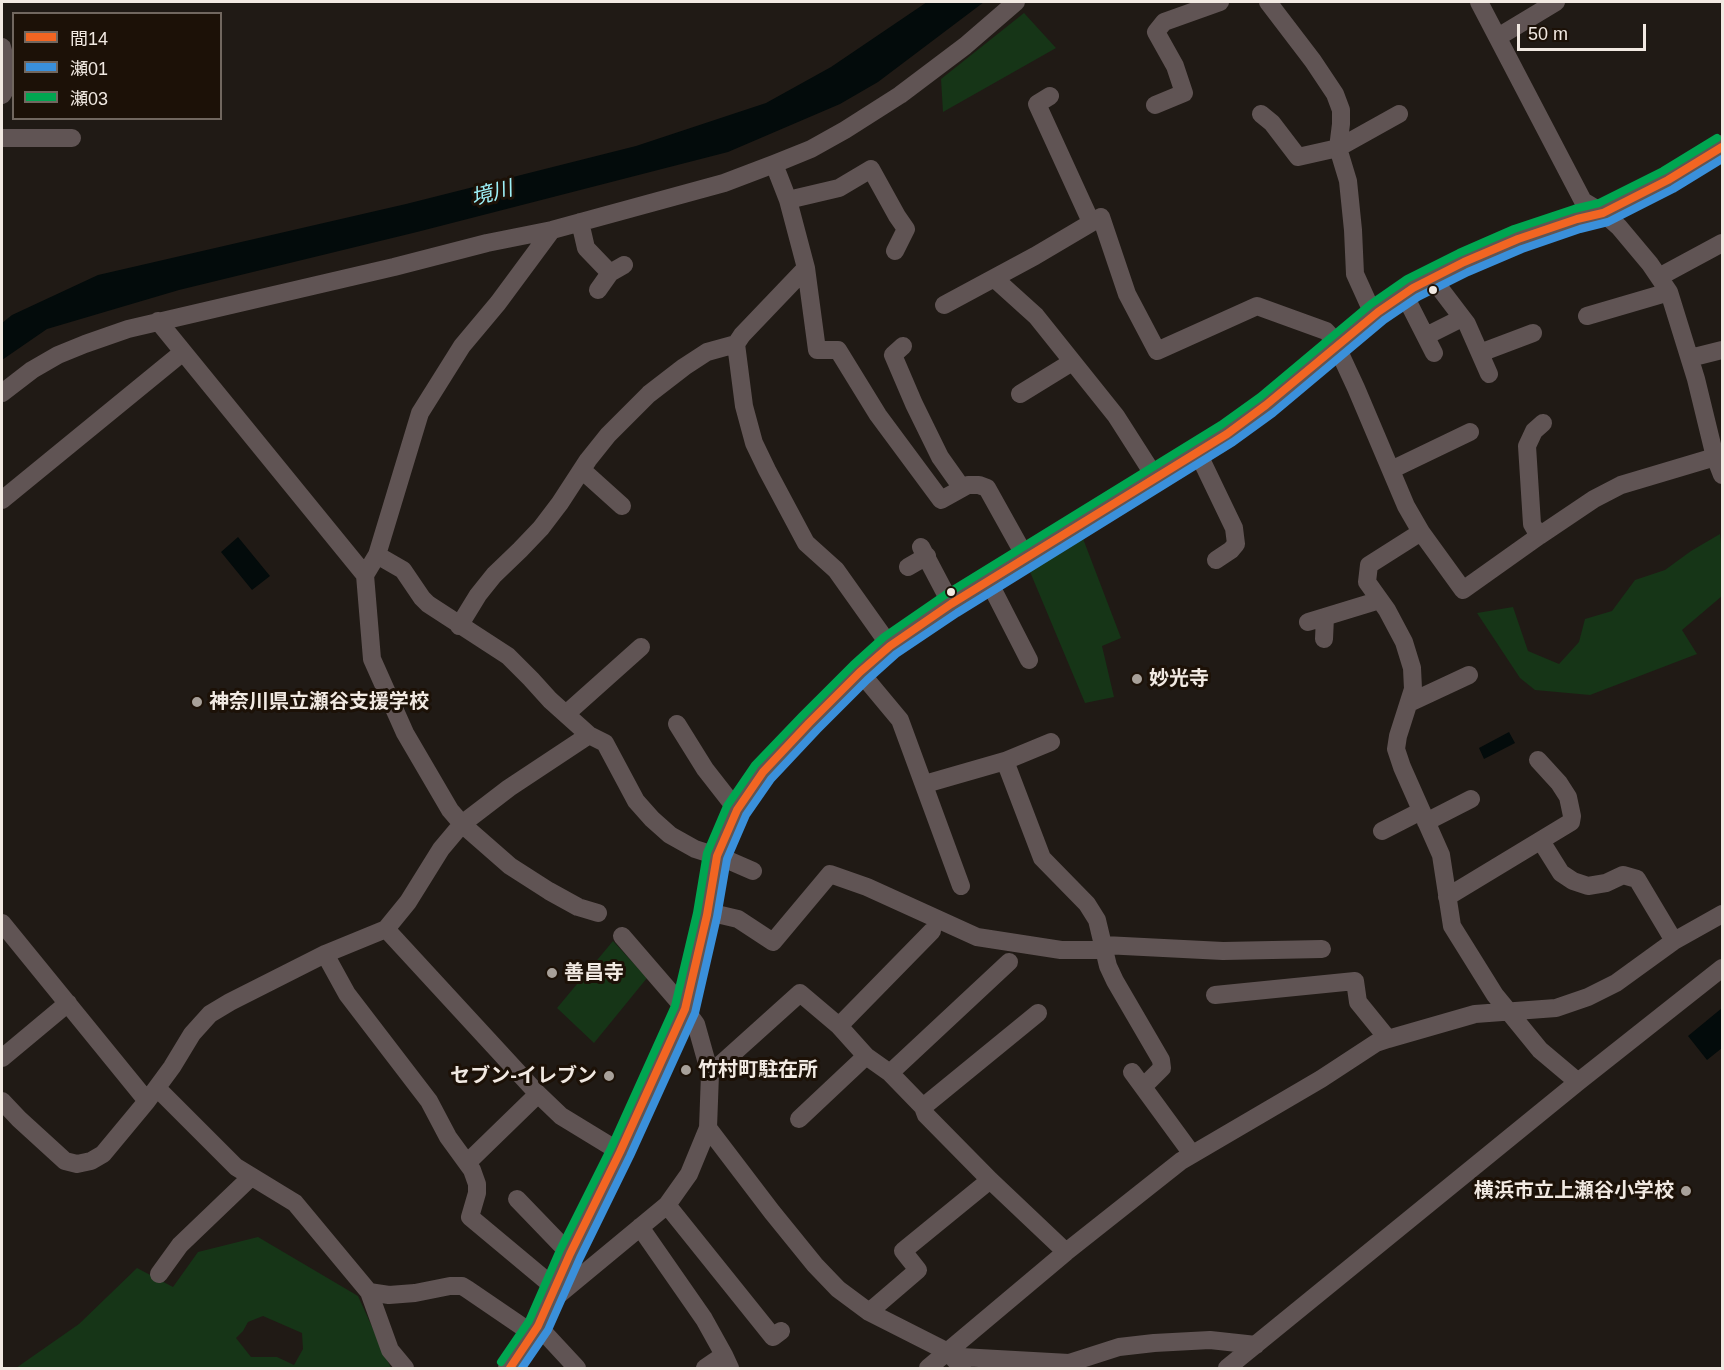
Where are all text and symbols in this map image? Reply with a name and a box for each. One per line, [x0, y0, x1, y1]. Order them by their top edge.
legend [12, 12, 222, 120]
scale bar [1520, 12, 1649, 50]
text: 50 m [1528, 24, 1568, 44]
text: 間14 [70, 29, 108, 49]
text: 瀬01 [70, 59, 108, 79]
text: 瀬03 [70, 89, 108, 109]
water label: 境川 [468, 176, 516, 212]
unlabelled marker [1427, 284, 1439, 296]
unlabelled marker [945, 586, 957, 598]
place label: 妙光寺 [1149, 667, 1209, 691]
marker: 妙光寺 [1130, 672, 1144, 686]
place label: 神奈川県立瀬谷支援学校 [209, 690, 429, 714]
marker: 神奈川県立瀬谷支援学校 [190, 695, 204, 709]
place label: 善昌寺 [564, 961, 624, 985]
marker: 善昌寺 [545, 966, 559, 980]
place label: 竹村町駐在所 [698, 1058, 818, 1082]
marker: 竹村町駐在所 [679, 1063, 693, 1077]
place label: セブン-イレブン [450, 1064, 597, 1088]
marker: セブン-イレブン [602, 1069, 616, 1083]
place label: 横浜市立上瀬谷小学校 [1474, 1179, 1674, 1203]
marker: 横浜市立上瀬谷小学校 [1679, 1184, 1693, 1198]

